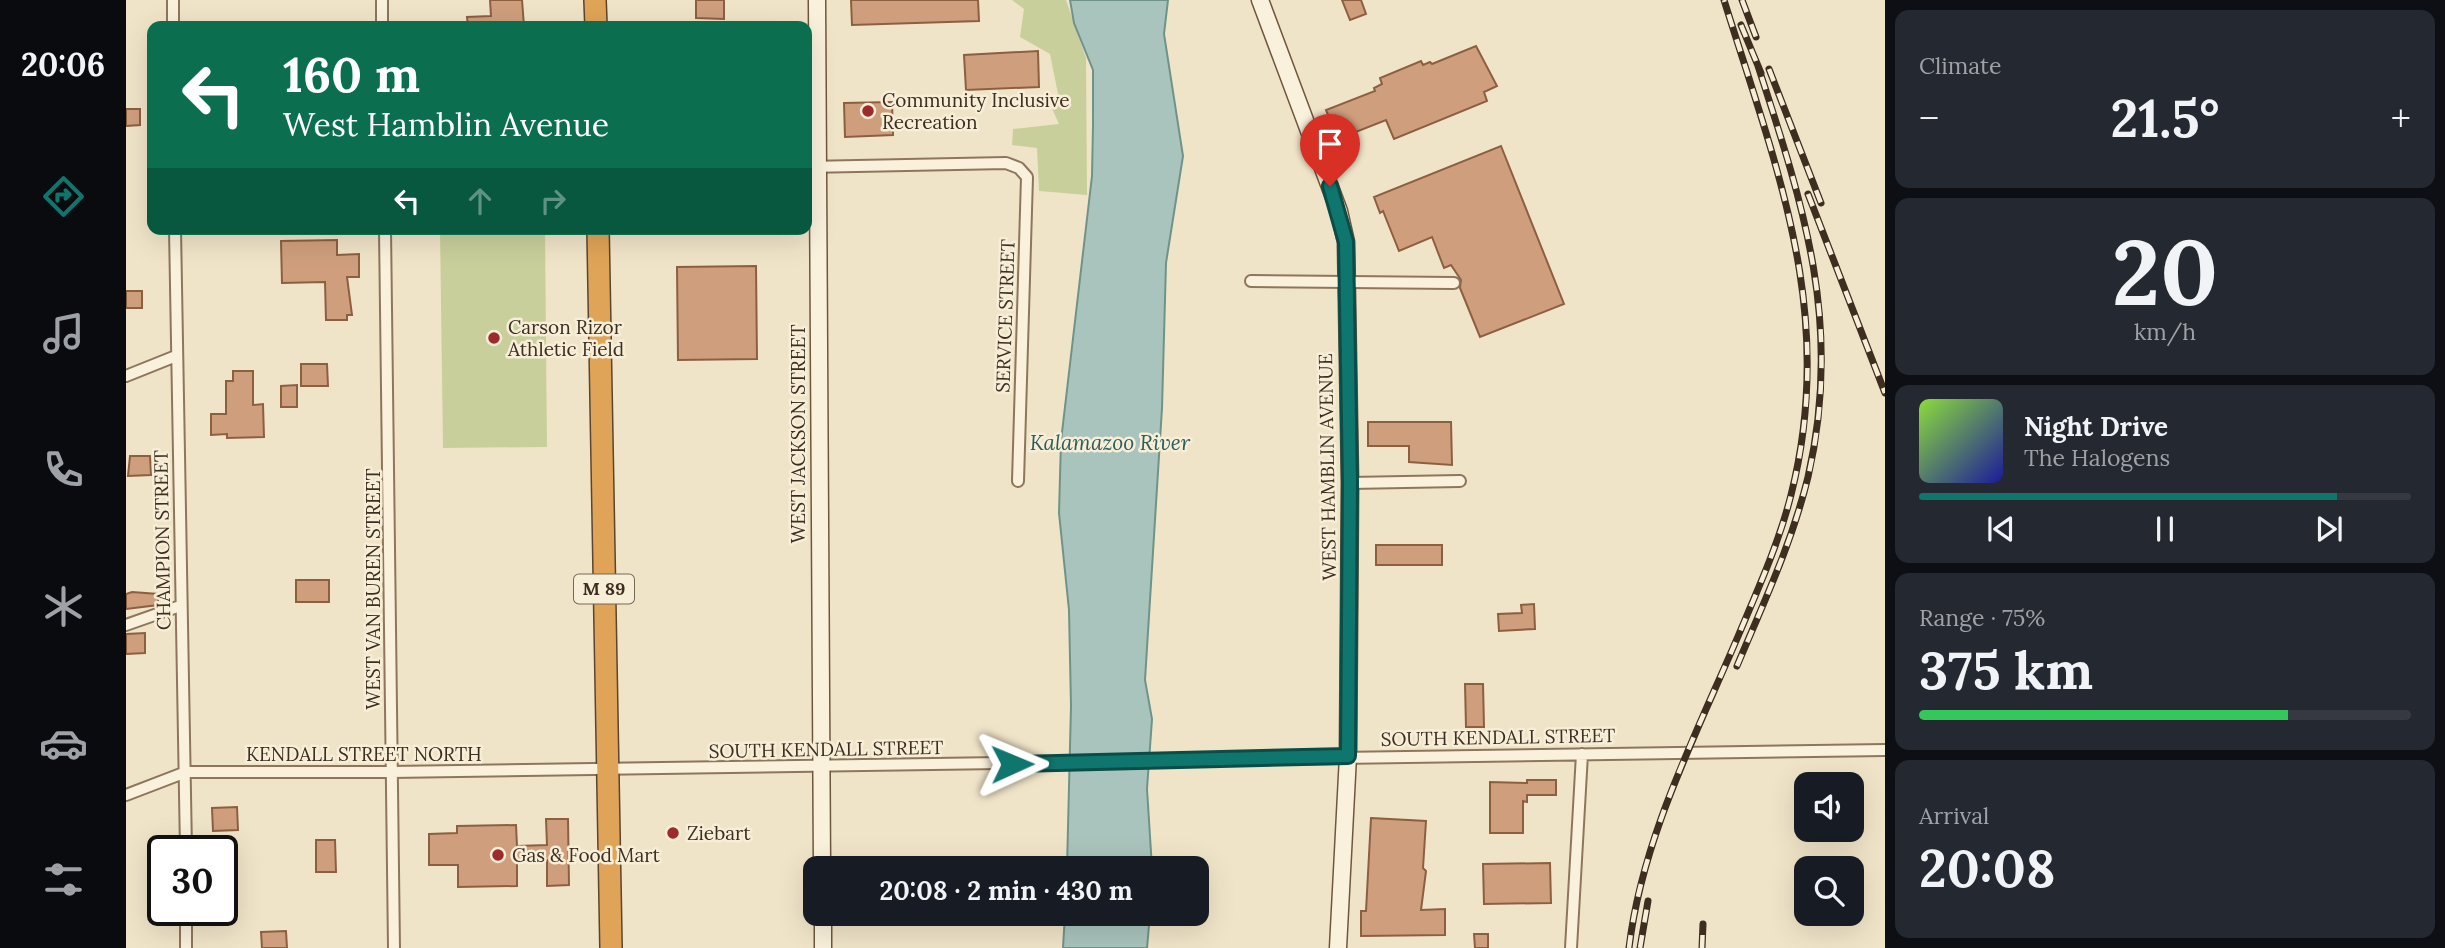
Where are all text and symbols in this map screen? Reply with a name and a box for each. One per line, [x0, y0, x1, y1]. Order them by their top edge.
text: 160 m [283, 43, 420, 105]
text: 20:06 [21, 44, 105, 85]
icon: left [168, 49, 259, 140]
text: Climate [1919, 51, 2001, 80]
text: 21.5° [2111, 85, 2219, 151]
place label: Community Inclusive Recreation [882, 88, 1070, 134]
text: − [1919, 94, 1939, 142]
text: + [2391, 94, 2411, 142]
marker: Community Inclusive Recreation [860, 103, 876, 119]
text: West Hamblin Avenue [283, 104, 609, 145]
pin [1300, 114, 1360, 186]
icon: arrive [1311, 125, 1349, 163]
icon: directions [39, 172, 88, 221]
icon: left [388, 182, 426, 220]
icon: ahead [461, 182, 499, 220]
icon: right [534, 182, 572, 220]
text: 20 [2112, 213, 2218, 330]
street label: SERVICE STREET [990, 239, 1020, 393]
icon: music [39, 309, 88, 358]
place label: Carson Rizor Athletic Field [507, 315, 624, 361]
text: km/h [2134, 317, 2196, 346]
street label: WEST JACKSON STREET [786, 324, 810, 544]
marker: Carson Rizor Athletic Field [486, 330, 502, 346]
street label: WEST HAMBLIN AVENUE [1313, 353, 1341, 581]
text: Night Drive [2024, 410, 2168, 443]
water label: Kalamazoo River [1030, 429, 1191, 456]
text: The Halogens [2024, 443, 2170, 472]
icon: phone [39, 445, 88, 494]
street label: CHAMPION STREET [148, 450, 176, 630]
street label: WEST VAN BUREN STREET [361, 468, 385, 710]
icon: previous [1982, 510, 2020, 548]
icon: pause [2146, 510, 2184, 548]
icon: next [2310, 510, 2348, 548]
road number: M 89 [574, 574, 634, 604]
icon: climate [39, 582, 88, 631]
text: Range · 75% [1919, 603, 2045, 632]
text: 375 km [1919, 637, 2093, 703]
icon: car [39, 719, 88, 768]
street label: SOUTH KENDALL STREET [1380, 723, 1616, 751]
position arrow [975, 727, 1049, 801]
street label: SOUTH KENDALL STREET [708, 735, 944, 763]
street label: KENDALL STREET NORTH [246, 742, 482, 766]
map controls [1794, 772, 1864, 926]
button: sound [1794, 772, 1864, 842]
text: Arrival [1919, 801, 1989, 830]
place label: Ziebart [687, 821, 751, 845]
marker: Ziebart [665, 825, 681, 841]
speed limit sign: 30 [147, 835, 238, 926]
text: 20:08 [1919, 835, 2056, 901]
place label: Gas & Food Mart [512, 843, 661, 867]
marker: Gas & Food Mart [490, 847, 506, 863]
icon: filters [39, 855, 88, 904]
button: search [1794, 856, 1864, 926]
text: 20:08 · 2 min · 430 m [879, 874, 1133, 907]

